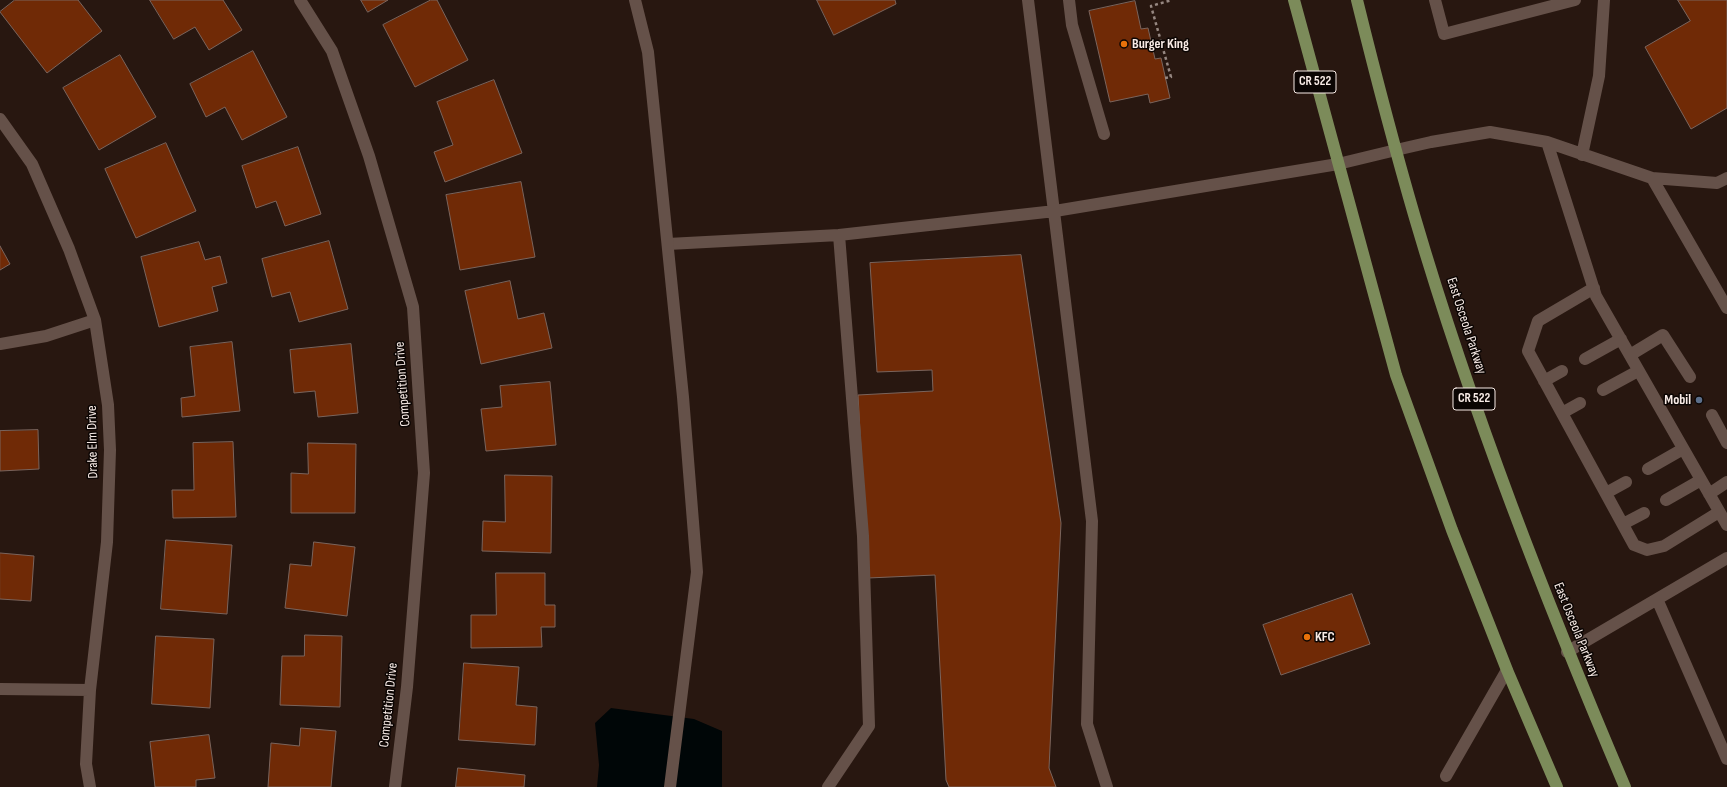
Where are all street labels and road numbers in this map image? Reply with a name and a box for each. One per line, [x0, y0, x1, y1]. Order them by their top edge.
road number: CR 522 [1294, 71, 1336, 93]
street label: East Osceola Parkway [1442, 276, 1490, 376]
street label: Competition Drive [392, 341, 414, 427]
road number: CR 522 [1453, 388, 1495, 410]
street label: Drake Elm Drive [84, 405, 102, 479]
street label: East Osceola Parkway [1549, 580, 1603, 680]
street label: Competition Drive [376, 662, 402, 748]

